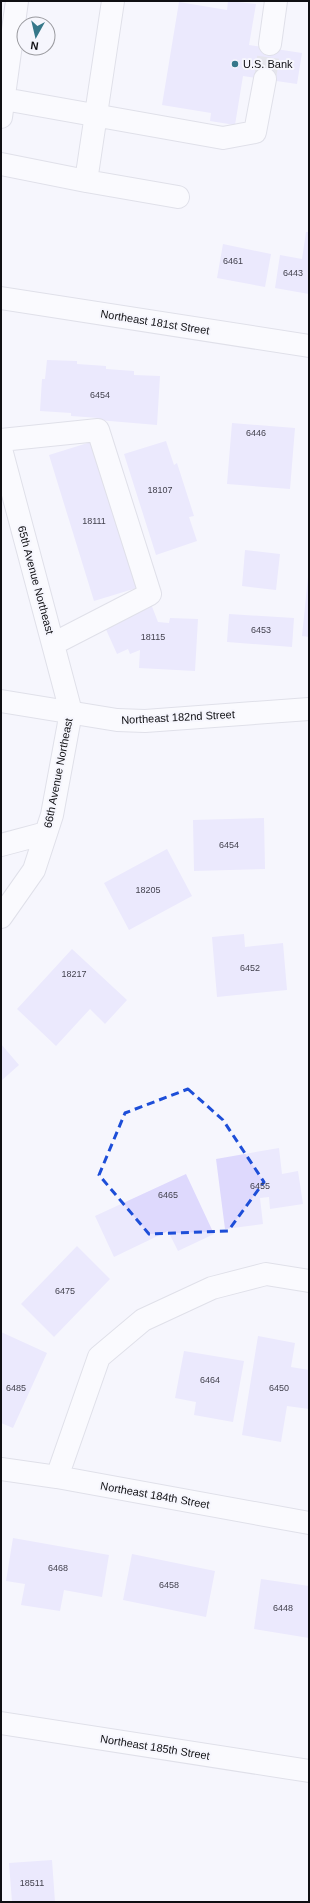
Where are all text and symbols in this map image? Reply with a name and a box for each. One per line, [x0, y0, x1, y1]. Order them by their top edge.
north arrow [16, 16, 56, 56]
text: N [30, 39, 39, 52]
place label: U.S. Bank [243, 58, 293, 70]
marker: U.S. Bank [230, 59, 240, 69]
house number: 6461 [223, 256, 243, 266]
house number: 6443 [283, 268, 303, 278]
street label: Northeast 181st Street [100, 307, 210, 337]
house number: 6454 [90, 390, 110, 400]
house number: 6446 [246, 428, 266, 438]
house number: 18107 [147, 485, 173, 495]
house number: 18111 [82, 516, 106, 526]
street label: 65th Avenue Northeast [16, 524, 56, 636]
house number: 6453 [251, 625, 271, 635]
house number: 18115 [141, 632, 165, 642]
street label: Northeast 182nd Street [121, 708, 235, 726]
street label: 66th Avenue Northeast [41, 717, 75, 829]
house number: 6454 [219, 840, 239, 850]
house number: 18205 [135, 885, 161, 895]
house number: 6452 [240, 963, 260, 973]
house number: 18217 [61, 969, 87, 979]
house number: 6455 [250, 1181, 270, 1191]
house number: 6465 [158, 1190, 178, 1200]
house number: 6475 [55, 1286, 75, 1296]
house number: 6464 [200, 1375, 220, 1385]
house number: 6485 [6, 1383, 26, 1393]
house number: 6450 [269, 1383, 289, 1393]
street label: Northeast 184th Street [99, 1479, 211, 1511]
house number: 6468 [48, 1563, 68, 1573]
house number: 6458 [159, 1580, 179, 1590]
house number: 6448 [273, 1603, 293, 1613]
street label: Northeast 185th Street [99, 1732, 211, 1762]
house number: 18511 [20, 1878, 44, 1888]

